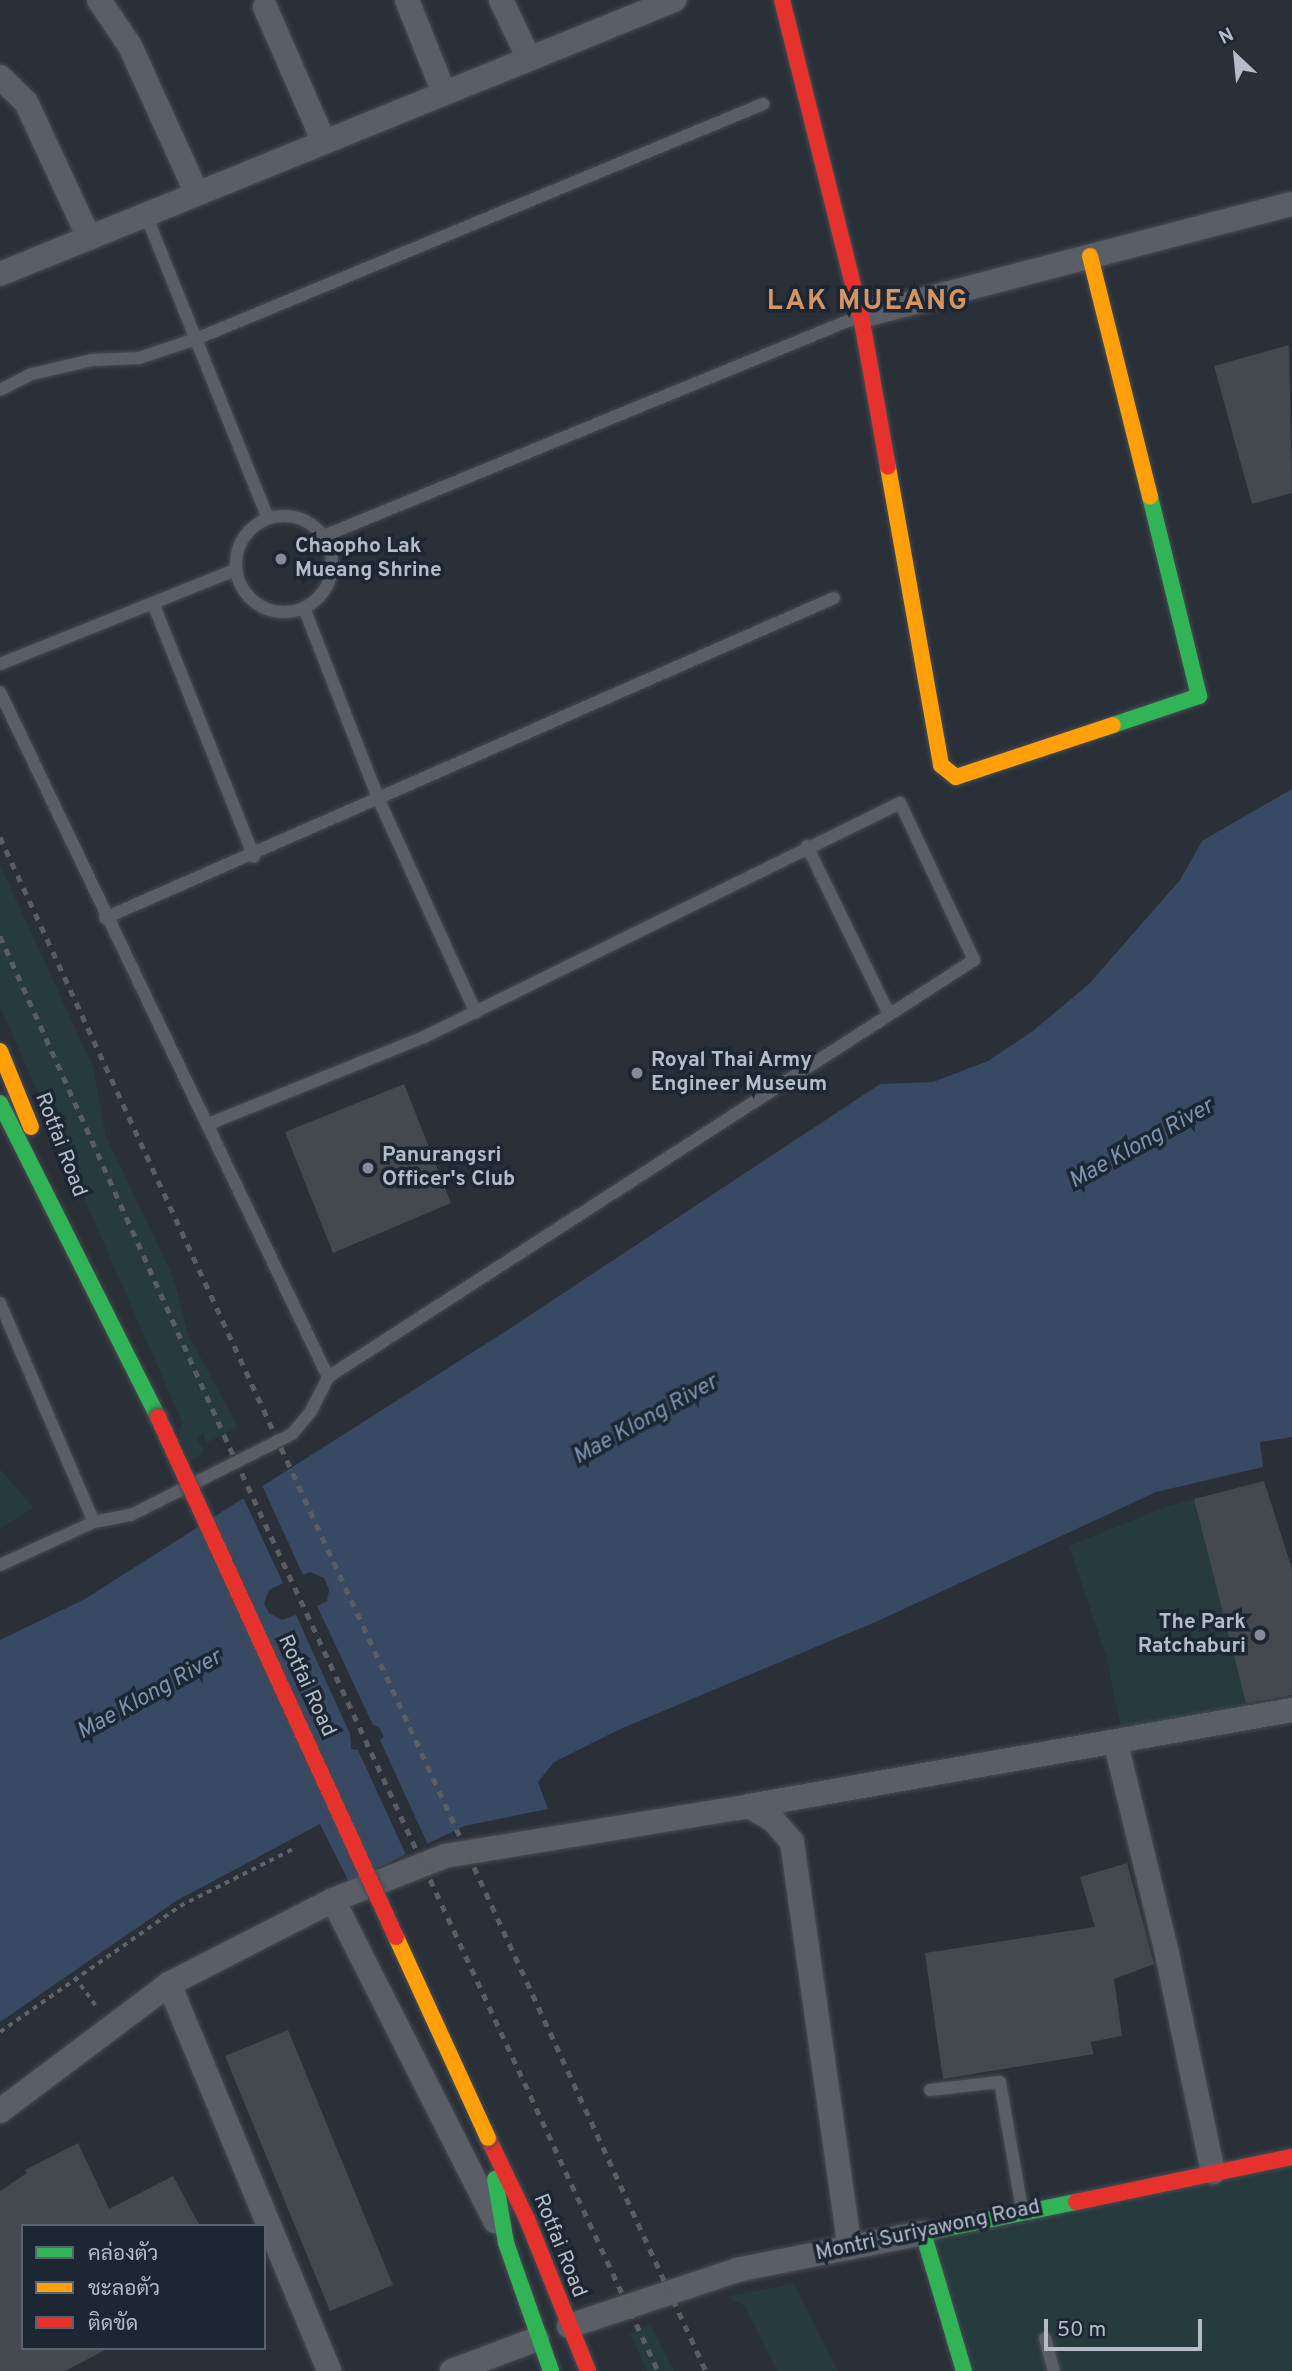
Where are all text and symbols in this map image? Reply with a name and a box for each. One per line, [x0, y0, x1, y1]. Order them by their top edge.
north arrow [1201, 21, 1271, 91]
text: N [1215, 23, 1238, 51]
district label: LAK MUEANG [768, 285, 968, 319]
place label: Chaopho Lak Mueang Shrine [295, 534, 442, 584]
marker: Chaopho Lak Mueang Shrine [273, 551, 289, 567]
place label: Royal Thai Army Engineer Museum [651, 1048, 827, 1098]
marker: Royal Thai Army Engineer Museum [629, 1065, 645, 1081]
street label: Rotfai Road [29, 1089, 91, 1201]
water label: Mae Klong River [1065, 1094, 1219, 1196]
place label: Panurangsri Officer's Club [382, 1143, 515, 1193]
marker: Panurangsri Officer's Club [360, 1160, 376, 1176]
water label: Mae Klong River [569, 1370, 723, 1472]
place label: The Park Ratchaburi [1138, 1610, 1246, 1660]
marker: The Park Ratchaburi [1252, 1627, 1268, 1643]
street label: Rotfai Road [271, 1631, 341, 1741]
water label: Mae Klong River [73, 1645, 227, 1747]
street label: Rotfai Road [527, 2190, 591, 2302]
street label: Montri Suriyawong Road [813, 2195, 1043, 2267]
legend [21, 2224, 266, 2350]
text: คล่องตัว [88, 2241, 158, 2268]
text: ชะลอตัว [88, 2276, 160, 2303]
scale bar [1047, 2304, 1204, 2348]
text: ติดขัด [88, 2311, 138, 2338]
text: 50 m [1057, 2317, 1106, 2344]

